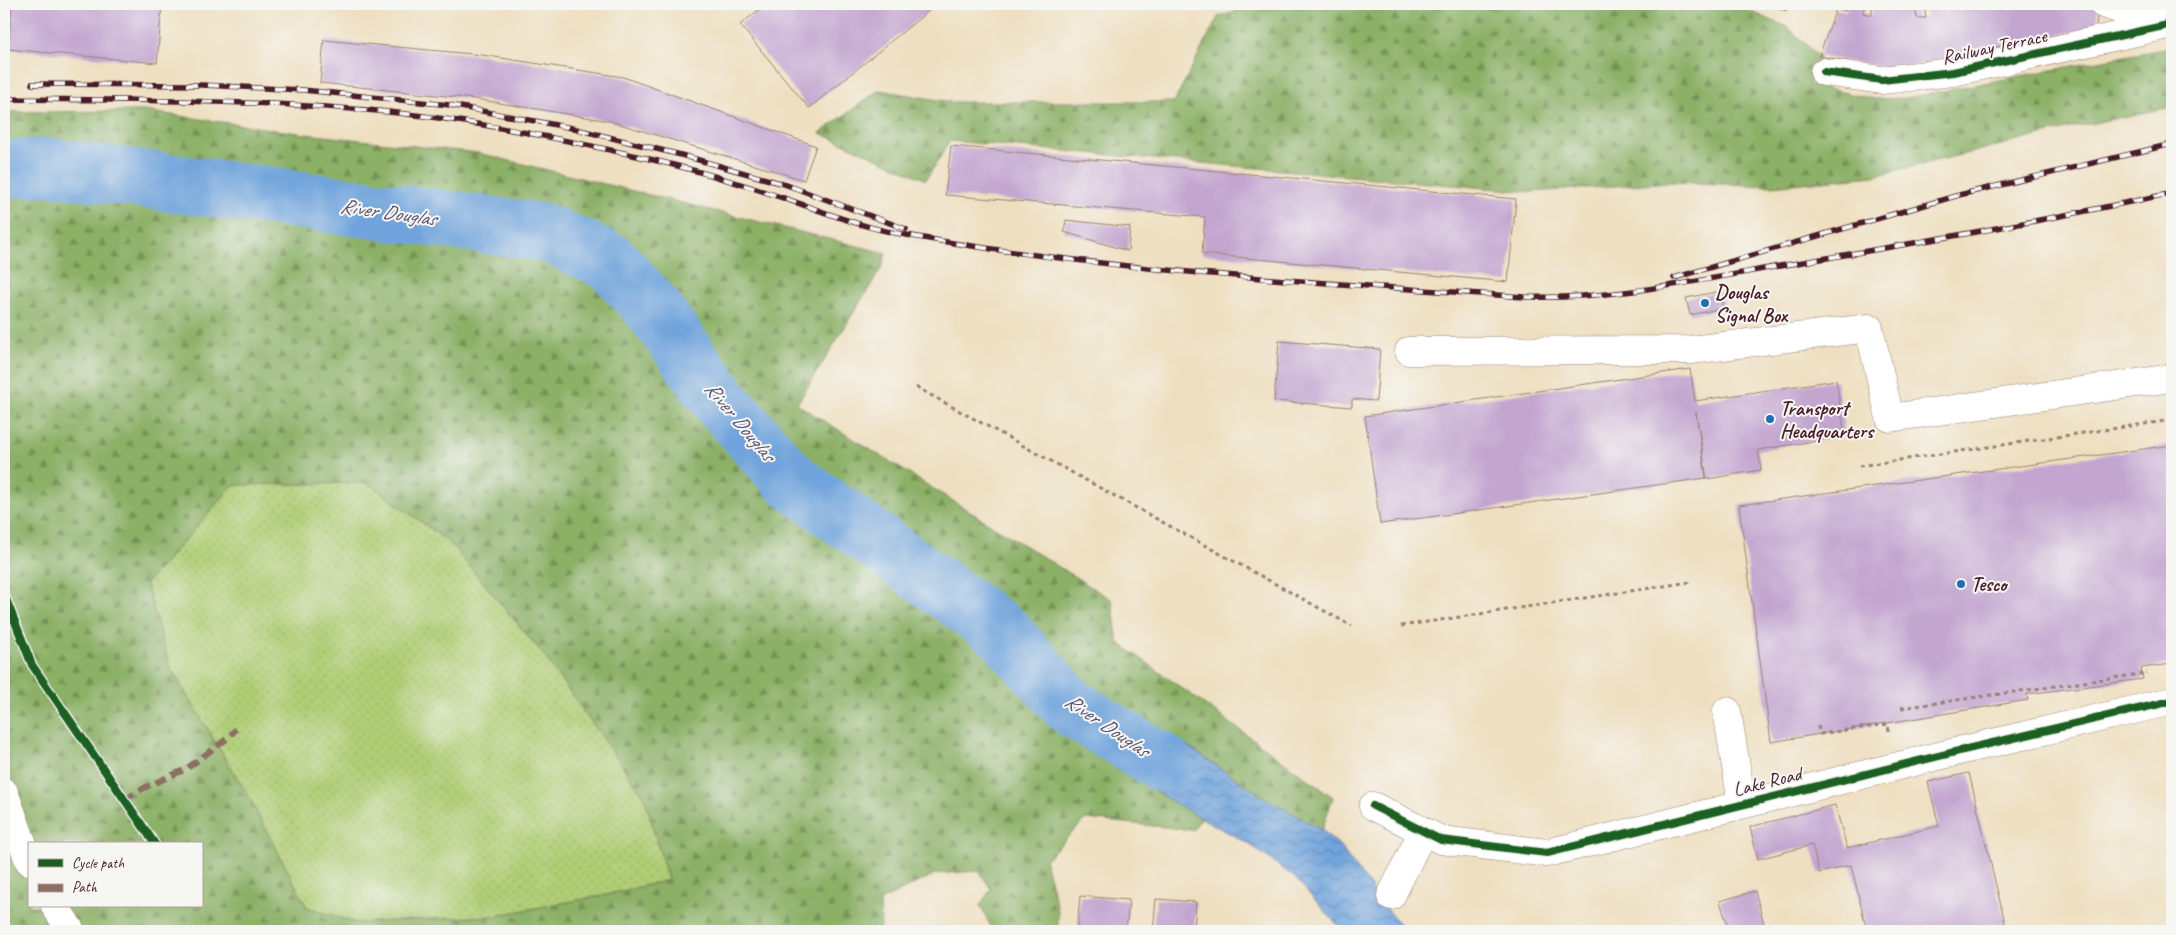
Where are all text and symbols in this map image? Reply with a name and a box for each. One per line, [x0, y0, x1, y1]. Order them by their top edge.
street label: Railway Terrace [1939, 23, 2050, 70]
water label: River Douglas [339, 192, 441, 232]
place label: Douglas Signal Box [1715, 280, 1789, 328]
marker: Douglas Signal Box [1699, 297, 1711, 309]
water label: River Douglas [699, 376, 783, 469]
place label: Transport Headquarters [1780, 396, 1875, 444]
marker: Transport Headquarters [1764, 413, 1776, 425]
place label: Tesco [1971, 572, 2008, 597]
marker: Tesco [1955, 578, 1967, 590]
water label: River Douglas [1060, 687, 1157, 765]
street label: Lake Road [1730, 760, 1807, 802]
legend [28, 842, 202, 908]
text: Cycle path [72, 854, 124, 873]
text: Path [72, 878, 98, 897]

